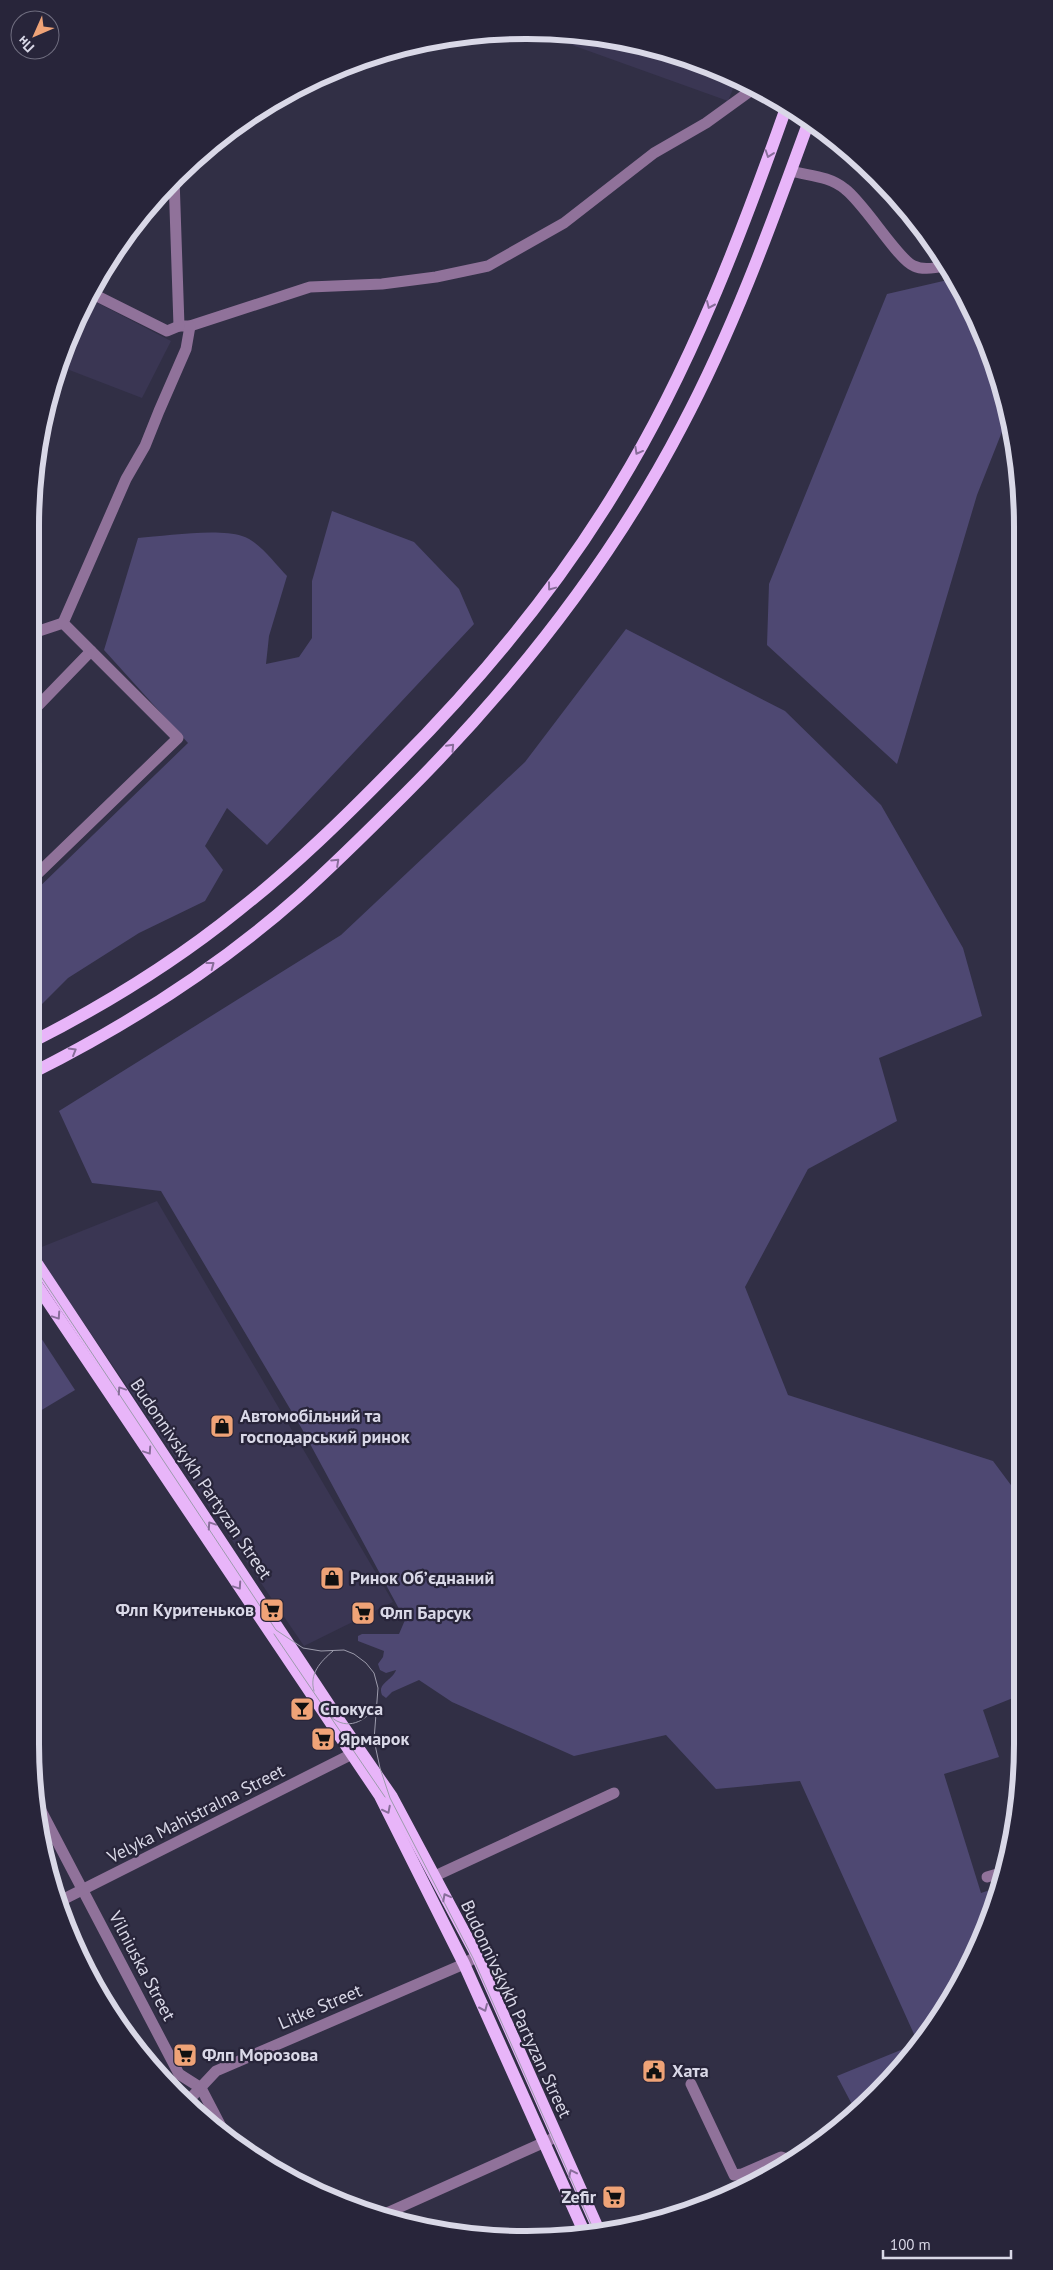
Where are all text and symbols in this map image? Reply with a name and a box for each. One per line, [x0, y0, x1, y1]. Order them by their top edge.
north arrow [10, 10, 60, 60]
text: Пн [14, 32, 38, 56]
one-way arrow [765, 149, 775, 157]
one-way arrow [706, 300, 717, 309]
one-way arrow [635, 445, 645, 454]
one-way arrow [548, 581, 556, 590]
one-way arrow [445, 744, 454, 753]
one-way arrow [331, 859, 340, 868]
one-way arrow [205, 962, 215, 971]
one-way arrow [68, 1047, 77, 1057]
one-way arrow [51, 1310, 60, 1319]
street label: Budonnivskykh Partyzan Street [126, 1374, 277, 1584]
one-way arrow [118, 1386, 127, 1395]
place label: Автомобільний та господарський ринок [240, 1404, 410, 1448]
shop icon: Автомобільний та господарський ринок [209, 1413, 235, 1439]
one-way arrow [142, 1445, 151, 1454]
one-way arrow [208, 1521, 217, 1531]
shop icon: Ринок Обʼєднаний [319, 1565, 345, 1591]
place label: Ринок Обʼєднаний [350, 1566, 494, 1589]
one-way arrow [232, 1580, 241, 1589]
supermarket icon: Флп Куритеньков [259, 1597, 285, 1623]
place label: Флп Куритеньков [116, 1598, 254, 1621]
supermarket icon: Флп Барсук [350, 1600, 376, 1626]
place label: Флп Барсук [380, 1601, 471, 1624]
bar icon: Спокуса [289, 1696, 315, 1722]
place label: Спокуса [320, 1697, 383, 1720]
supermarket icon: Ярмарок [310, 1726, 336, 1752]
place label: Ярмарок [340, 1727, 409, 1750]
street label: Velyka Mahistralna Street [102, 1759, 288, 1869]
one-way arrow [381, 1805, 391, 1814]
one-way arrow [442, 1894, 452, 1903]
street label: Budonnivskykh Partyzan Street [456, 1896, 577, 2121]
street label: Vilniuska Street [104, 1906, 181, 2024]
street label: Litke Street [275, 1979, 365, 2034]
one-way arrow [477, 2003, 488, 2012]
supermarket icon: Флп Морозова [172, 2042, 198, 2068]
place label: Флп Морозова [202, 2043, 318, 2066]
public building icon: Хата [641, 2058, 667, 2084]
place label: Хата [672, 2059, 709, 2082]
one-way arrow [568, 2169, 578, 2178]
supermarket icon: Zefir [601, 2184, 627, 2210]
place label: Zefir [562, 2185, 597, 2208]
scale bar [883, 2228, 1010, 2260]
text: 100 m [890, 2235, 931, 2254]

